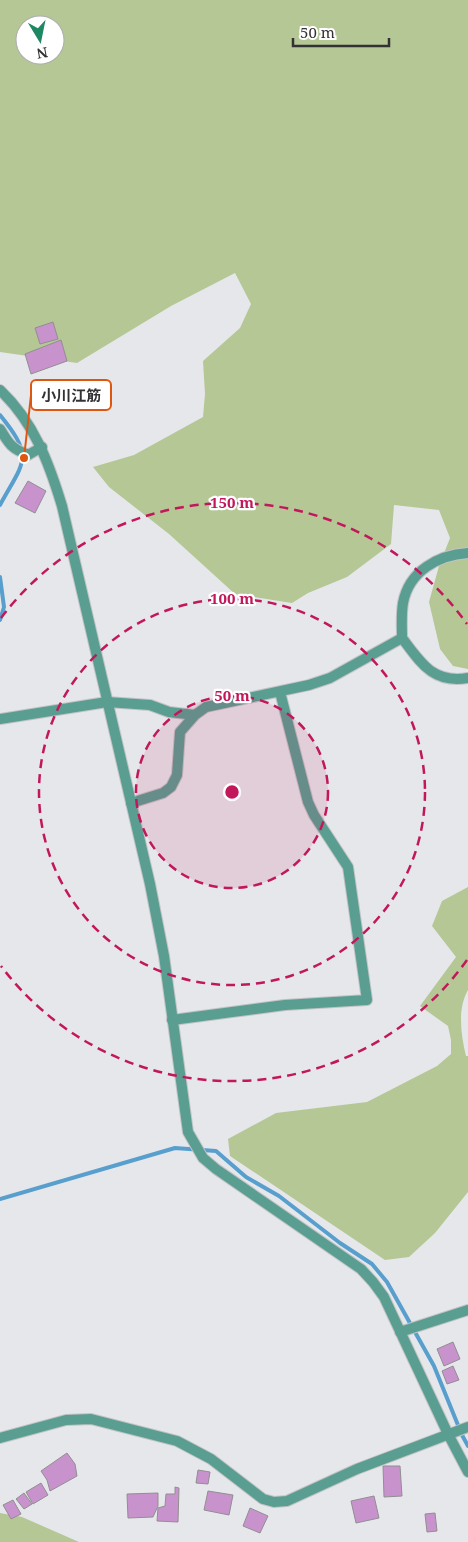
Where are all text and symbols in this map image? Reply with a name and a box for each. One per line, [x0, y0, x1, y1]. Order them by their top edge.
north arrow [15, 15, 65, 65]
scale bar [293, 15, 389, 47]
text: 50 m [300, 22, 335, 42]
text: N [35, 43, 49, 64]
callout: 小川江筋 [31, 380, 111, 410]
text: 小川江筋 [41, 385, 101, 405]
text: 150 m [210, 492, 254, 512]
text: 100 m [210, 588, 254, 608]
text: 50 m [214, 685, 250, 705]
centre of rings [223, 783, 241, 801]

